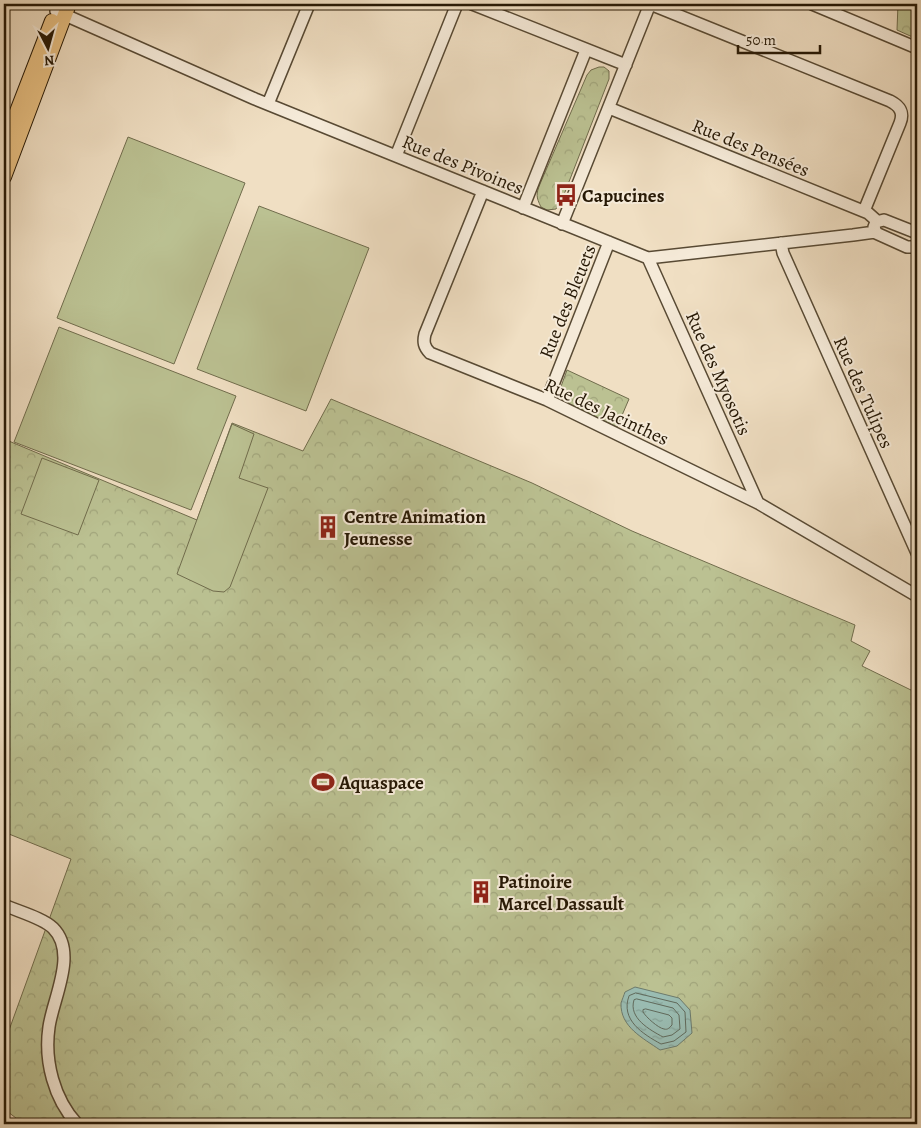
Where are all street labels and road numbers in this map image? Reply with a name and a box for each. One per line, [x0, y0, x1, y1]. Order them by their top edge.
street label: Rue des Pensées [688, 113, 813, 183]
street label: Rue des Pivoines [398, 129, 527, 201]
street label: Rue des Bleuets [533, 240, 603, 362]
street label: Rue des Myosotis [679, 307, 757, 440]
street label: Rue des Tulipes [827, 332, 899, 452]
street label: Rue des Jacinthes [540, 372, 673, 452]

